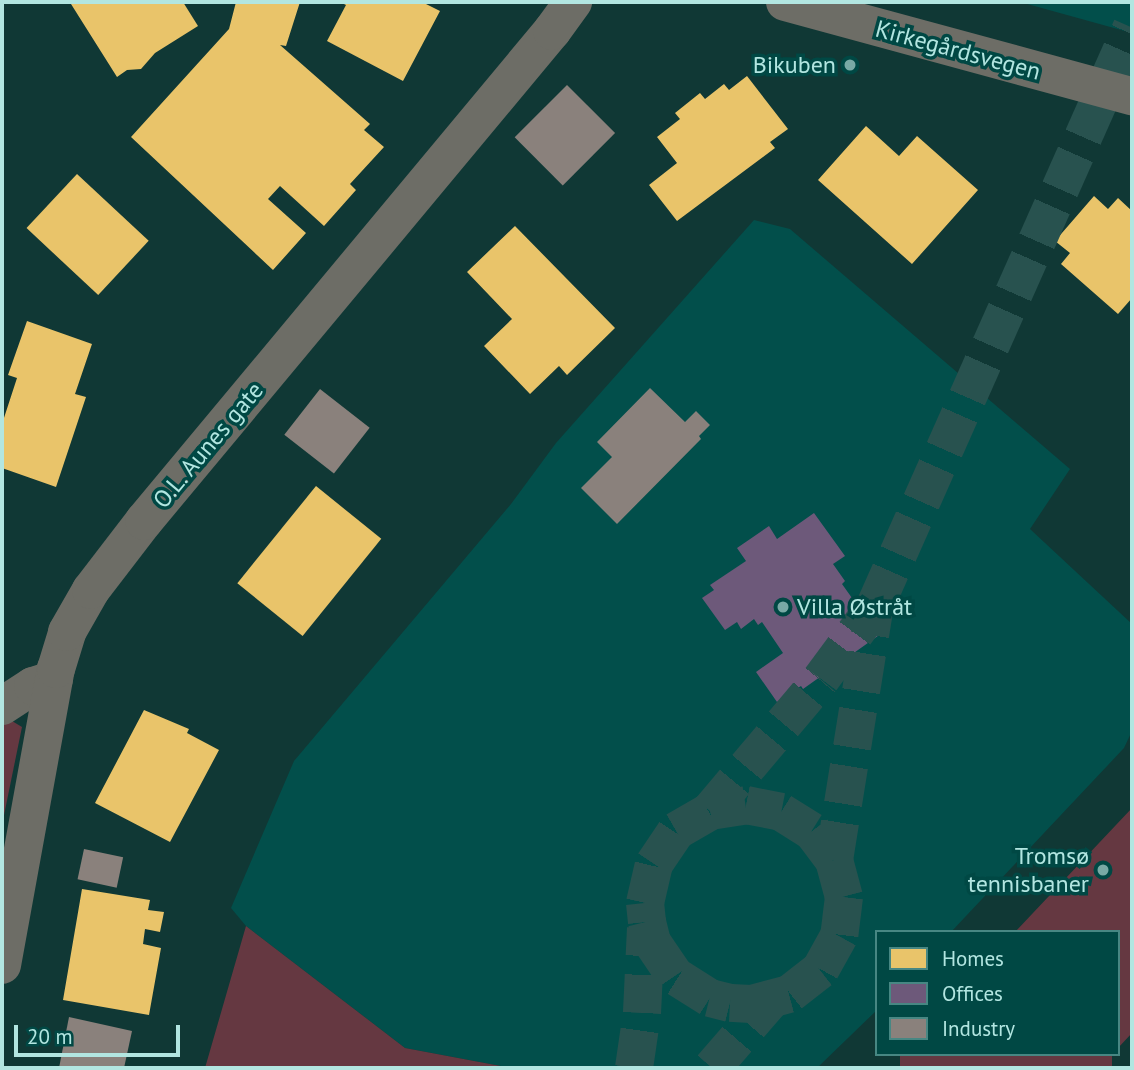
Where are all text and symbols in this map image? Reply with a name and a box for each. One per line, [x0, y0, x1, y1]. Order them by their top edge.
street label: Kirkegårdsvegen [872, 14, 1044, 86]
place label: Bikuben [753, 51, 836, 79]
marker: Bikuben [842, 57, 858, 73]
street label: O.L. Aunes gate [146, 375, 270, 515]
place label: Villa Østråt [797, 593, 912, 621]
marker: Villa Østråt [775, 599, 791, 615]
place label: Tromsø tennisbaner [968, 842, 1089, 898]
marker: Tromsø tennisbaner [1095, 862, 1111, 878]
legend [875, 930, 1120, 1056]
text: Homes [942, 945, 1004, 972]
text: Offices [942, 980, 1003, 1007]
scale bar [18, 1010, 184, 1054]
text: Industry [942, 1015, 1015, 1042]
text: 20 m [27, 1023, 73, 1050]

